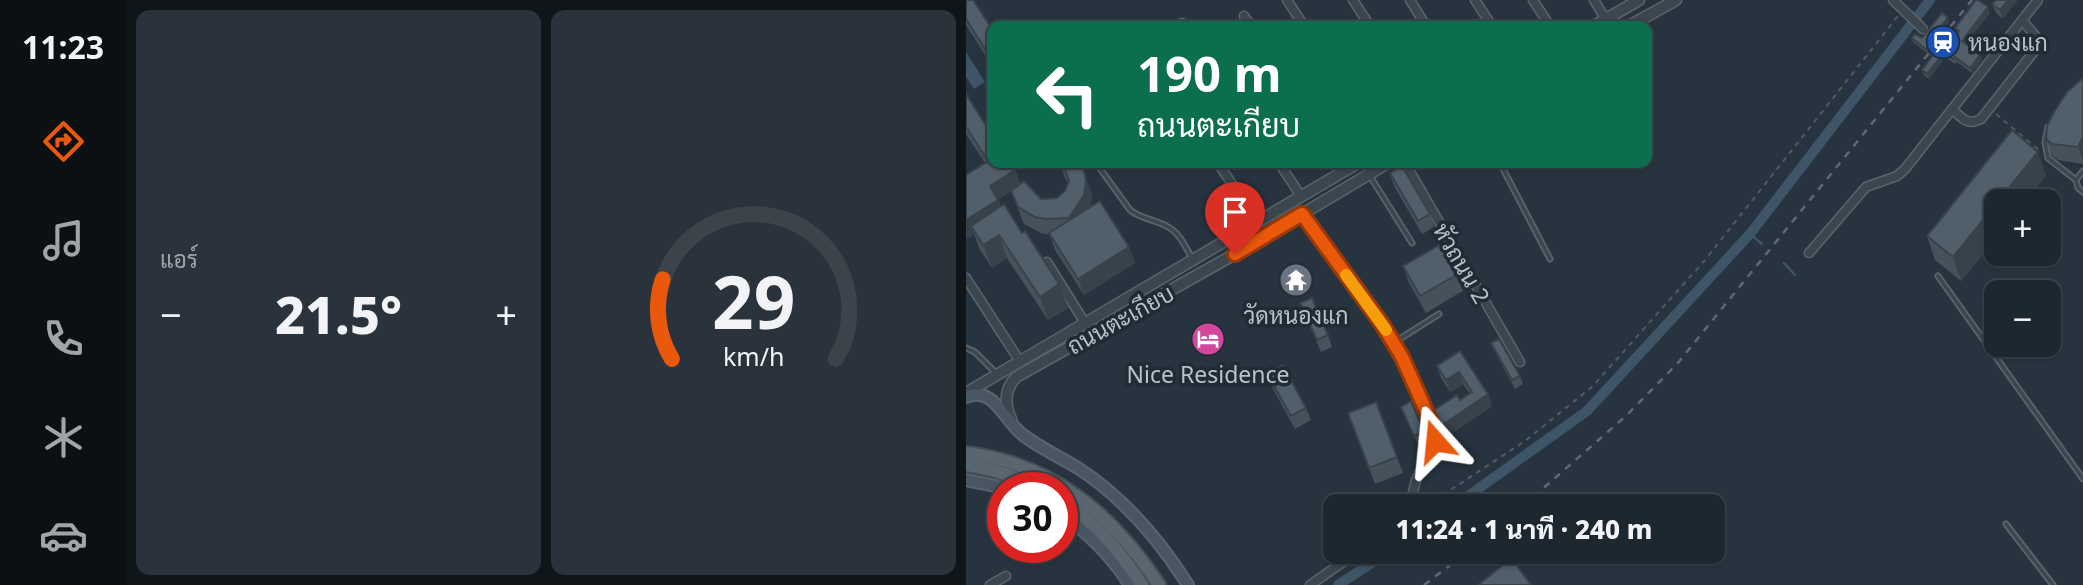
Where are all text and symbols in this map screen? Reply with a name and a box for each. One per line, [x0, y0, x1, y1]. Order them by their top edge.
station icon: หนองแก [1924, 23, 1962, 61]
text: 11:23 [22, 25, 104, 68]
place label: หนองแก [1968, 26, 2048, 58]
text: 190 m [1137, 40, 1282, 106]
icon: left [1022, 49, 1113, 140]
text: ถนนตะเกียบ [1137, 103, 1300, 146]
icon: directions [39, 117, 88, 166]
pin [1205, 182, 1265, 254]
map controls [1984, 189, 2061, 357]
button: + [1984, 189, 2061, 266]
icon: arrive [1216, 193, 1254, 231]
icon: music [39, 216, 88, 265]
street label: หัวถนน 2 [1426, 217, 1498, 309]
text: แอร์ [160, 243, 198, 275]
text: 29 [712, 251, 795, 350]
temple icon: วัดหนองแก [1277, 261, 1315, 299]
street label: ถนนตะเกียบ [1061, 277, 1179, 361]
text: 21.5° [275, 278, 402, 349]
button: − [1984, 280, 2061, 357]
text: − [160, 288, 182, 340]
text: + [495, 288, 517, 340]
place label: วัดหนองแก [1243, 299, 1349, 331]
icon: phone [39, 314, 88, 363]
hotel icon: Nice Residence [1189, 320, 1227, 358]
text: km/h [723, 338, 784, 372]
place label: Nice Residence [1127, 358, 1289, 390]
position arrow [1398, 404, 1472, 478]
icon: climate [39, 413, 88, 462]
speed limit sign: 30 [987, 472, 1078, 563]
icon: car [39, 511, 88, 560]
text: 11:24 · 1 นาที · 240 m [1396, 511, 1652, 547]

